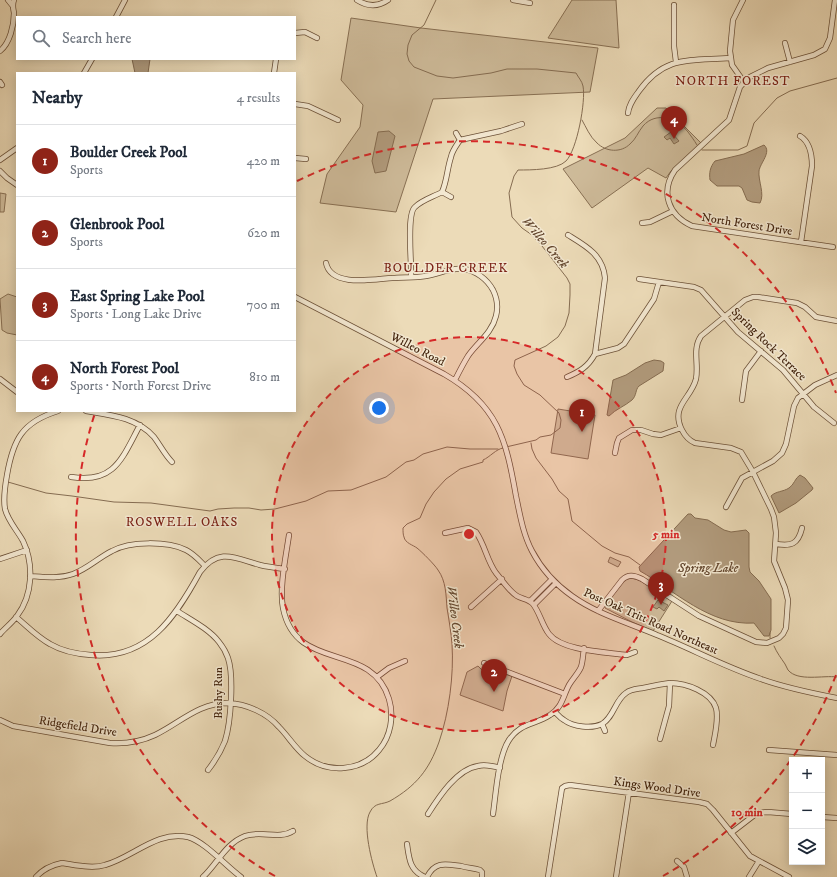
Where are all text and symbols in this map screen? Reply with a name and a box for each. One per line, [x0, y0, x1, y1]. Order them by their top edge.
search box [16, 16, 296, 60]
icon: search [30, 27, 52, 49]
text: Search here [62, 29, 131, 48]
district label: NORTH FOREST [675, 73, 791, 89]
text: Nearby [32, 87, 82, 109]
text: 4 results [237, 90, 280, 106]
pin: 4 [661, 106, 687, 139]
text: Boulder Creek Pool [70, 143, 187, 162]
text: 1 [43, 153, 47, 169]
text: 420 m [247, 153, 280, 169]
text: Sports [70, 162, 103, 178]
street label: North Forest Drive [700, 210, 794, 239]
water label: Willeo Creek [519, 214, 572, 272]
text: Glenbrook Pool [70, 215, 164, 234]
text: 2 [42, 225, 48, 241]
text: 620 m [247, 225, 280, 241]
text: Sports [70, 234, 103, 250]
district label: BOULDER CREEK [384, 260, 508, 276]
text: East Spring Lake Pool [70, 287, 205, 306]
text: 3 [43, 297, 47, 313]
text: 700 m [247, 297, 280, 313]
street label: Spring Rock Terrace [728, 305, 809, 384]
text: Sports · Long Lake Drive [70, 306, 202, 322]
street label: Willeo Road [387, 329, 448, 370]
text: North Forest Pool [70, 359, 179, 378]
text: 4 [41, 369, 49, 385]
text: 810 m [249, 369, 280, 385]
text: Sports · North Forest Drive [70, 378, 211, 394]
your location [369, 398, 389, 418]
pin: 1 [569, 399, 595, 432]
district label: ROSWELL OAKS [126, 514, 238, 530]
centre of rings [462, 527, 476, 541]
text: 5 min [652, 527, 680, 542]
water label: Spring Lake [677, 560, 739, 576]
pin: 3 [648, 572, 674, 605]
water label: Willeo Creek [443, 585, 467, 650]
street label: Post Oak Tritt Road Northeast [581, 585, 721, 658]
pin: 2 [481, 659, 507, 692]
street label: Bushy Run [211, 666, 226, 719]
street label: Ridgefield Drive [38, 713, 118, 740]
map controls [789, 757, 825, 865]
button: + [789, 757, 825, 793]
street label: Kings Wood Drive [613, 774, 701, 801]
button: − [789, 793, 825, 829]
text: 10 min [731, 805, 764, 820]
button: layers [789, 829, 825, 865]

